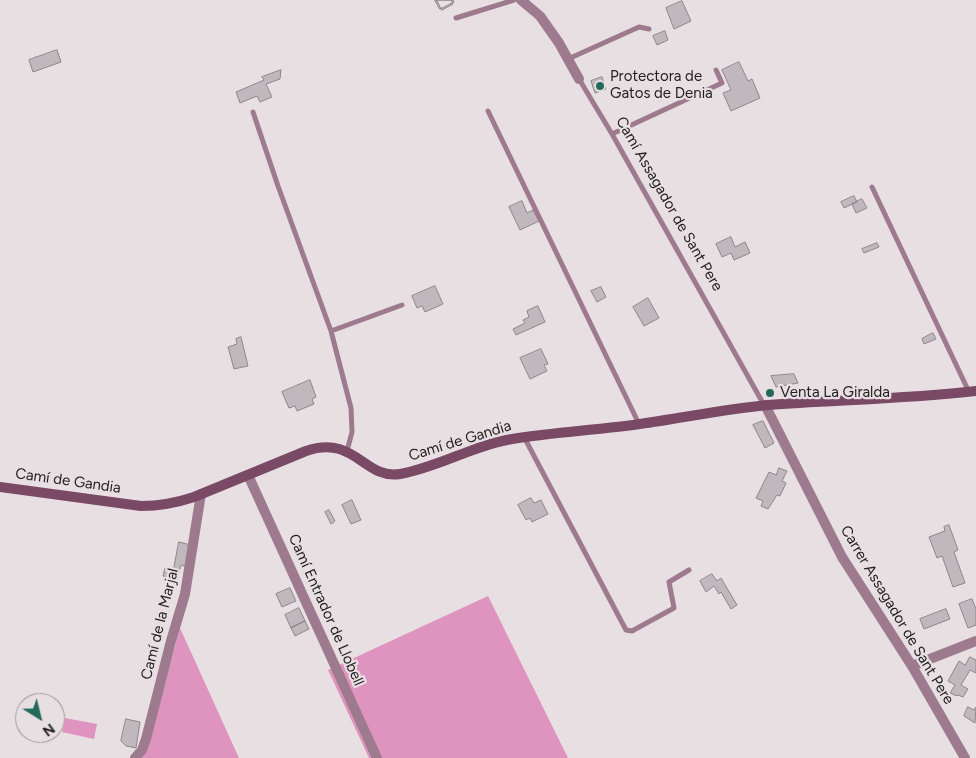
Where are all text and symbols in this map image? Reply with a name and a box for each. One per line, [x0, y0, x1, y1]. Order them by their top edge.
place label: Protectora de Gatos de Denia [610, 68, 713, 103]
marker: Protectora de Gatos de Denia [594, 80, 606, 92]
street label: Camí Assagador de Sant Pere [612, 114, 726, 294]
place label: Venta La Giralda [780, 384, 890, 402]
marker: Venta La Giralda [764, 387, 776, 399]
street label: Camí de Gandia [406, 417, 514, 465]
street label: Camí de Gandia [14, 465, 122, 497]
street label: Carrer Assagador de Sant Pere [836, 522, 958, 708]
street label: Camí Entrador de Llobell [284, 531, 368, 689]
street label: Camí de la Marjal [137, 566, 183, 682]
north arrow [15, 693, 65, 743]
text: N [39, 720, 58, 740]

